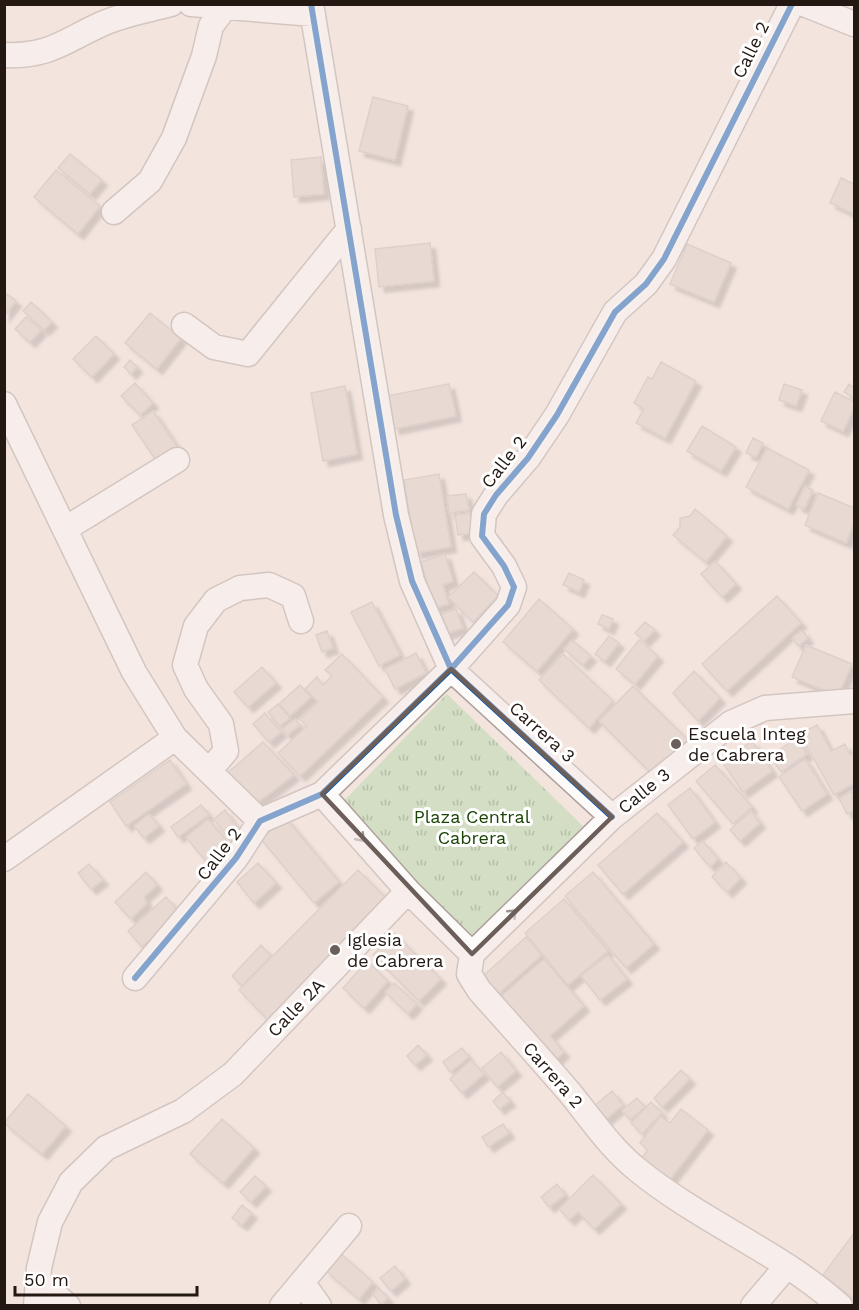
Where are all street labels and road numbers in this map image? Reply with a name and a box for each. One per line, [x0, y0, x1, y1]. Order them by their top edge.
street label: Calle 2 [728, 18, 773, 82]
street label: Calle 2 [477, 431, 531, 492]
street label: Carrera 3 [505, 697, 579, 766]
street label: Calle 3 [614, 763, 674, 818]
street label: Calle 2 [192, 823, 245, 884]
street label: Calle 2A [263, 974, 328, 1041]
street label: Carrera 2 [519, 1037, 588, 1112]

